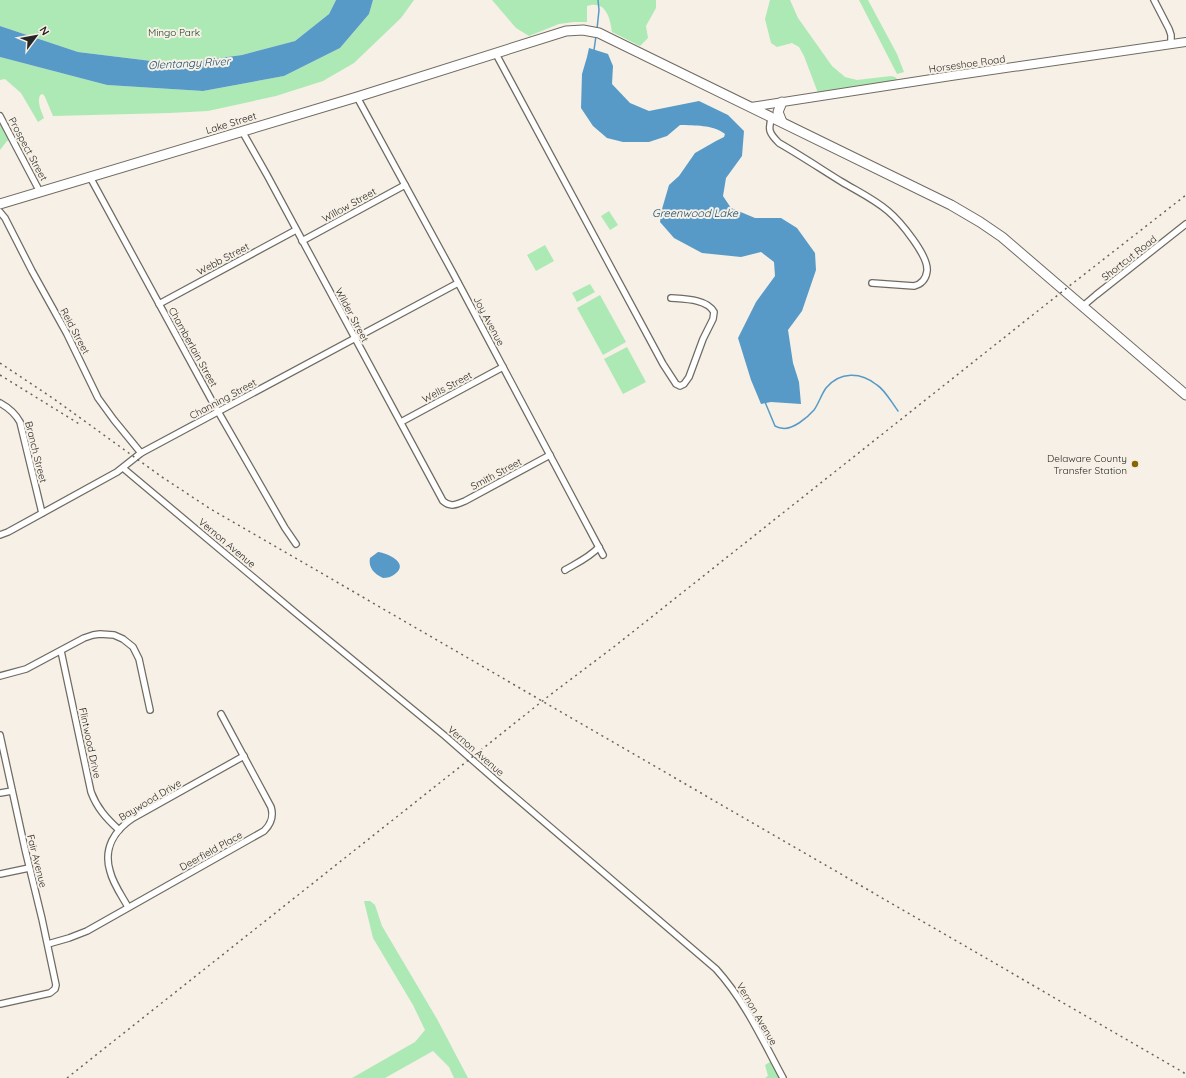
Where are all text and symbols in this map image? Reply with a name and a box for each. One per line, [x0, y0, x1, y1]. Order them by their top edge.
north arrow [16, 16, 56, 56]
text: N [36, 24, 53, 38]
park label: Mingo Park [148, 26, 200, 39]
street label: Horseshoe Road [928, 52, 1006, 76]
water label: Olentangy River [148, 54, 232, 72]
street label: Lake Street [204, 109, 258, 137]
street label: Prospect Street [6, 115, 51, 184]
street label: Willow Street [320, 184, 379, 225]
water label: Greenwood Lake [652, 206, 739, 220]
street label: Shortcut Road [1099, 232, 1159, 284]
street label: Webb Street [195, 240, 252, 278]
street label: Wilder Street [332, 286, 372, 345]
street label: Joy Avenue [470, 294, 508, 348]
street label: Chamberlain Street [166, 305, 221, 390]
street label: Reid Street [57, 306, 93, 357]
street label: Wells Street [420, 368, 475, 406]
street label: Channing Street [187, 376, 259, 422]
street label: Branch Street [22, 420, 50, 485]
place label: Delaware County Transfer Station [1047, 452, 1127, 477]
street label: Smith Street [468, 455, 524, 493]
marker: Delaware County Transfer Station [1130, 459, 1140, 469]
street label: Vernon Avenue [196, 515, 258, 571]
street label: Flintwood Drive [76, 706, 104, 780]
street label: Vernon Avenue [445, 723, 507, 779]
street label: Baywood Drive [116, 776, 184, 824]
street label: Deerfield Place [177, 828, 245, 874]
street label: Fair Avenue [24, 833, 50, 889]
street label: Vernon Avenue [734, 980, 780, 1048]

